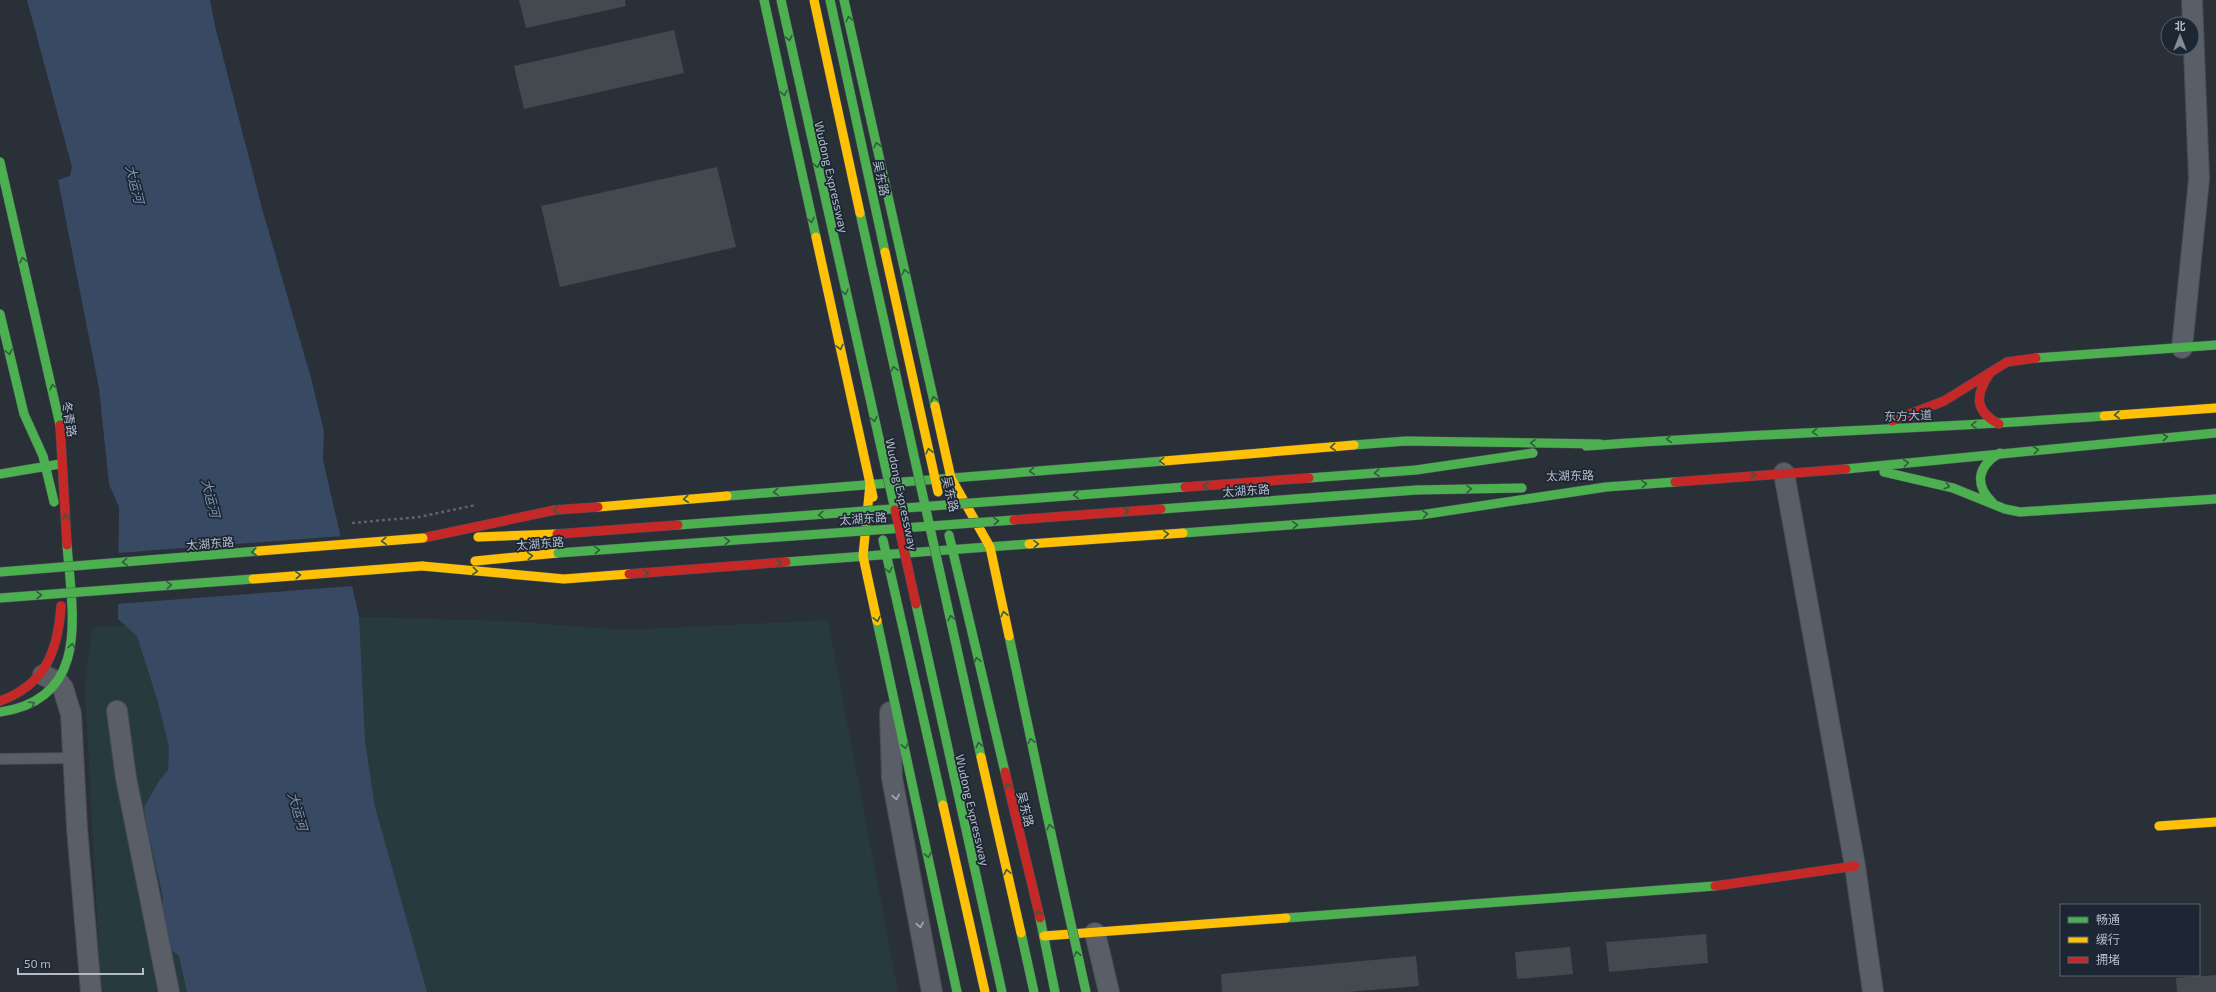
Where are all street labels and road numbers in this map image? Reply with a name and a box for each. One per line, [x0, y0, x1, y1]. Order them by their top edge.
street label: Wudong Expressway [812, 120, 852, 235]
street label: 吴东路 [871, 159, 893, 197]
street label: 冬青路 [60, 400, 80, 438]
street label: 东方大道 [1884, 407, 1932, 423]
street label: Wudong Expressway [883, 437, 921, 552]
street label: 太湖东路 [1546, 468, 1594, 482]
street label: 吴东路 [940, 475, 962, 513]
street label: 太湖东路 [1222, 481, 1270, 499]
street label: 太湖东路 [839, 509, 887, 527]
street label: 太湖东路 [185, 534, 235, 552]
street label: 太湖东路 [515, 534, 565, 552]
street label: Wudong Expressway [953, 753, 993, 868]
street label: 吴东路 [1015, 790, 1037, 828]

